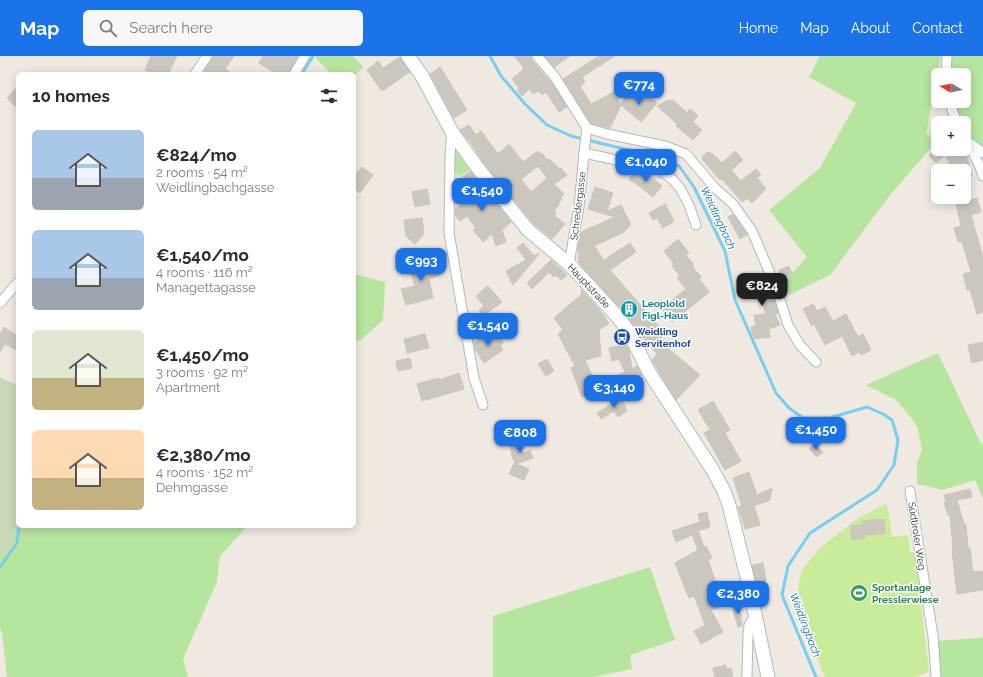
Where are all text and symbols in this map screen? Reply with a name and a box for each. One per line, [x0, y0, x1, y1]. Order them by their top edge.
search box [83, 10, 363, 46]
text: Map [20, 17, 59, 39]
icon: search [97, 17, 119, 39]
text: Search here [129, 19, 213, 37]
text: Home [739, 20, 778, 36]
text: Map [800, 20, 829, 36]
text: About [851, 20, 890, 36]
text: Contact [912, 20, 963, 36]
north arrow [931, 68, 971, 108]
map controls [931, 68, 971, 204]
pin: €774 [615, 72, 663, 106]
text: €774 [623, 77, 655, 92]
icon: filters [318, 85, 340, 107]
text: 10 homes [32, 86, 110, 106]
button: + [931, 116, 971, 156]
text: €824/mo [156, 145, 237, 165]
icon: home [64, 146, 112, 194]
pin: €1,040 [613, 149, 679, 183]
text: €1,040 [624, 154, 668, 169]
button: − [931, 164, 971, 204]
text: 2 rooms · 54 m² [156, 165, 248, 180]
street label: Schredergasse [568, 171, 588, 241]
pin: €1,540 [449, 178, 515, 212]
text: Weidlingbachgasse [156, 180, 274, 195]
text: €1,540 [461, 183, 503, 198]
water label: Weidlingbach [698, 184, 738, 252]
text: €1,540/mo [156, 245, 249, 265]
icon: home [64, 246, 112, 294]
pin: €993 [397, 248, 445, 282]
text: €993 [405, 253, 437, 268]
street label: Hauptstraße [566, 262, 612, 311]
text: 4 rooms · 116 m² [156, 265, 253, 280]
pin: €824 [738, 273, 786, 307]
text: €824 [746, 278, 778, 293]
text: Managettagasse [156, 280, 256, 295]
place label: Leoplold Figl-Haus [642, 298, 688, 321]
building icon: Leoplold Figl-Haus [619, 299, 639, 319]
pin: €1,540 [455, 313, 521, 347]
text: €1,540 [467, 318, 509, 333]
place label: Weidling Servitenhof [635, 326, 691, 349]
bus stop icon: Weidling Servitenhof [612, 327, 632, 347]
text: €1,450/mo [156, 345, 249, 365]
icon: home [64, 346, 112, 394]
text: 3 rooms · 92 m² [156, 365, 248, 380]
pin: €3,140 [581, 375, 647, 409]
text: Apartment [156, 380, 220, 395]
text: €3,140 [593, 380, 635, 395]
pin: €1,450 [783, 417, 849, 451]
pin: €808 [496, 420, 544, 454]
text: €1,450 [795, 422, 837, 437]
text: €808 [503, 425, 537, 440]
text: €2,380/mo [156, 445, 251, 465]
icon: home [64, 446, 112, 494]
text: 4 rooms · 152 m² [156, 465, 253, 480]
text: Dehmgasse [156, 480, 228, 495]
street label: Südtiroler Weg [906, 501, 928, 571]
pin: €2,380 [705, 581, 771, 615]
place label: Sportanlage Presslerwiese [872, 582, 939, 605]
sports icon: Sportanlage Presslerwiese [849, 583, 869, 603]
text: €2,380 [716, 586, 760, 601]
water label: Weidlingbach [787, 591, 823, 659]

